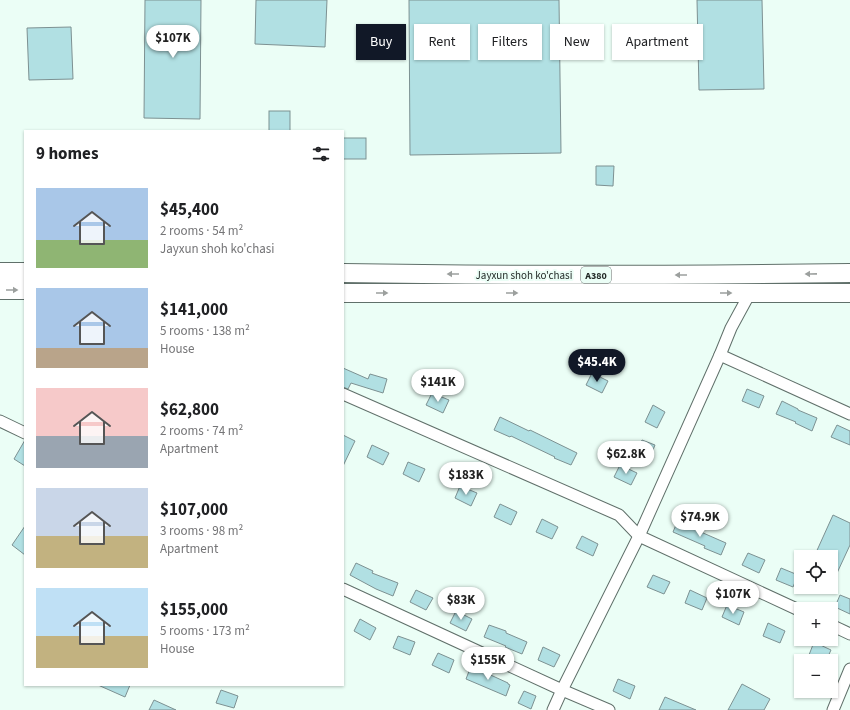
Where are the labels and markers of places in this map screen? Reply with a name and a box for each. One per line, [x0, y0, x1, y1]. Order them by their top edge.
pin: $107K [145, 25, 201, 59]
pin: $45.4K [564, 349, 630, 383]
pin: $141K [410, 369, 466, 403]
pin: $62.8K [593, 441, 659, 475]
pin: $183K [438, 462, 494, 496]
pin: $74.9K [667, 504, 733, 538]
pin: $107K [705, 581, 761, 615]
pin: $83K [437, 587, 485, 621]
pin: $155K [460, 647, 516, 681]

